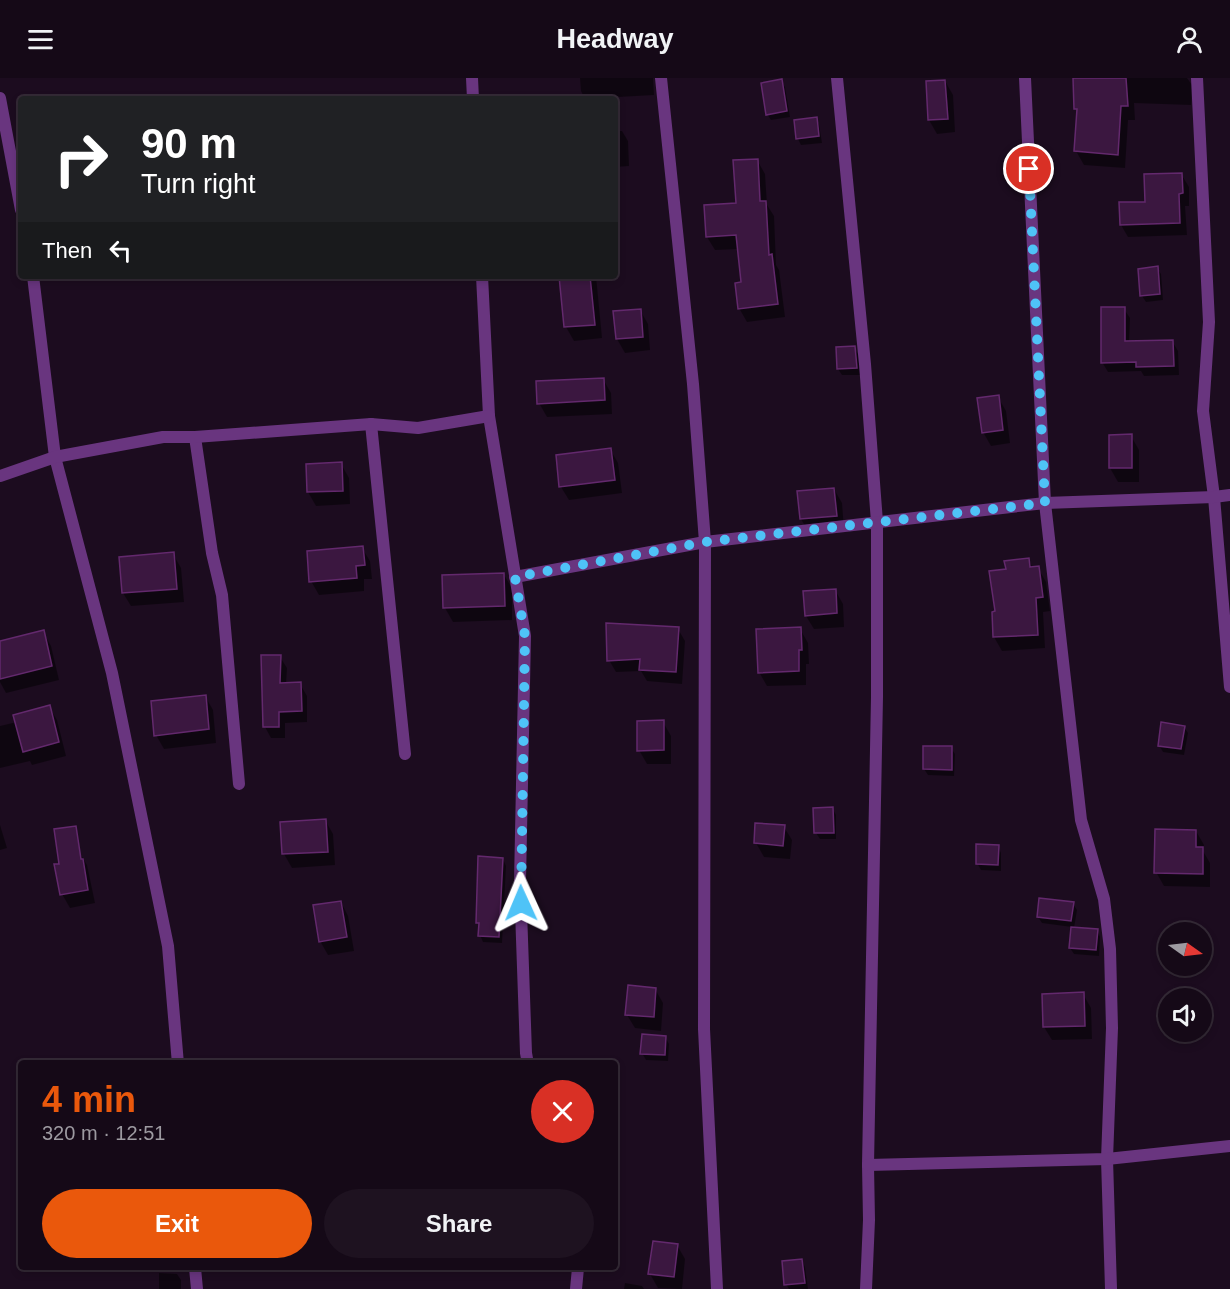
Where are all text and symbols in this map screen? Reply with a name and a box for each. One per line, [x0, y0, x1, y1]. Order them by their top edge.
icon: menu [24, 23, 57, 56]
icon: person [1173, 23, 1206, 56]
text: Headway [556, 24, 674, 54]
icon: right [42, 120, 120, 198]
text: 90 m [141, 120, 237, 167]
pin [1003, 143, 1054, 194]
icon: arrive [1012, 152, 1045, 185]
text: Turn right [141, 169, 256, 199]
icon: left [104, 234, 137, 267]
text: Then [42, 238, 92, 263]
position arrow [489, 871, 553, 935]
north arrow [1158, 922, 1212, 976]
map controls [1158, 922, 1212, 1042]
button: sound [1158, 988, 1212, 1042]
text: 4 min [42, 1079, 136, 1120]
button: close [531, 1080, 594, 1143]
text: 320 m · 12:51 [42, 1122, 165, 1144]
button: Exit [42, 1189, 312, 1258]
button: Share [324, 1189, 594, 1258]

